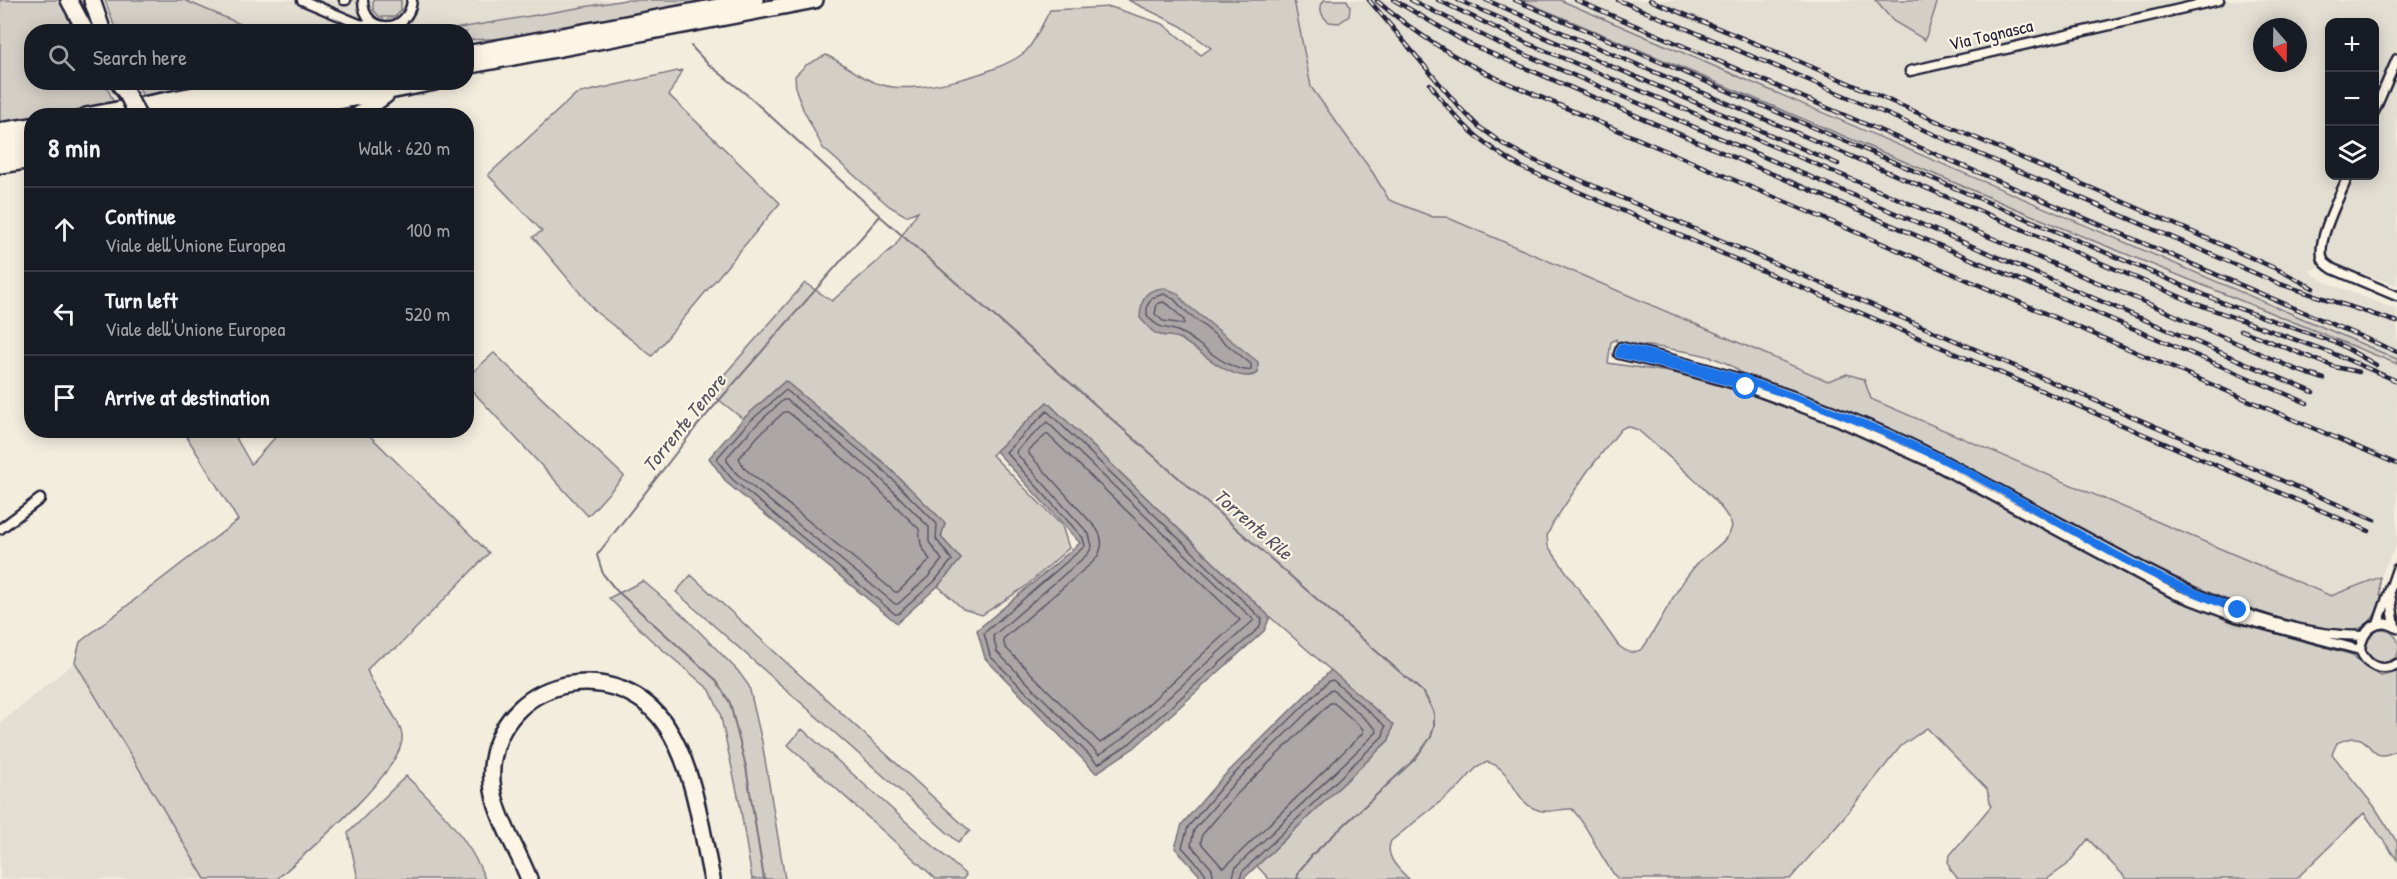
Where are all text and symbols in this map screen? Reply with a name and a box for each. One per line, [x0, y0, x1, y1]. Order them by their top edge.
street label: Via Tognasca [1947, 13, 2035, 56]
north arrow [2253, 18, 2307, 72]
map controls [2325, 18, 2379, 180]
button: + [2325, 18, 2379, 72]
search box [24, 24, 474, 90]
icon: search [45, 41, 78, 74]
text: Search here [93, 42, 187, 72]
button: − [2325, 72, 2379, 126]
button: layers [2325, 126, 2379, 180]
text: 8 min [48, 130, 101, 165]
text: Walk · 620 m [359, 134, 450, 161]
text: Continue [105, 201, 176, 231]
icon: ahead [48, 213, 81, 246]
text: 100 m [407, 216, 450, 243]
text: Viale dell'Unione Europea [105, 231, 285, 258]
text: Turn left [105, 285, 178, 315]
icon: left [48, 297, 81, 330]
text: 520 m [405, 300, 450, 327]
text: Viale dell'Unione Europea [105, 315, 285, 342]
water label: Torrente Tenore [636, 367, 732, 478]
route start [1732, 373, 1758, 399]
icon: arrive [48, 381, 81, 414]
text: Arrive at destination [105, 382, 270, 412]
water label: Torrente Rile [1208, 482, 1299, 566]
route end [2224, 596, 2250, 622]

